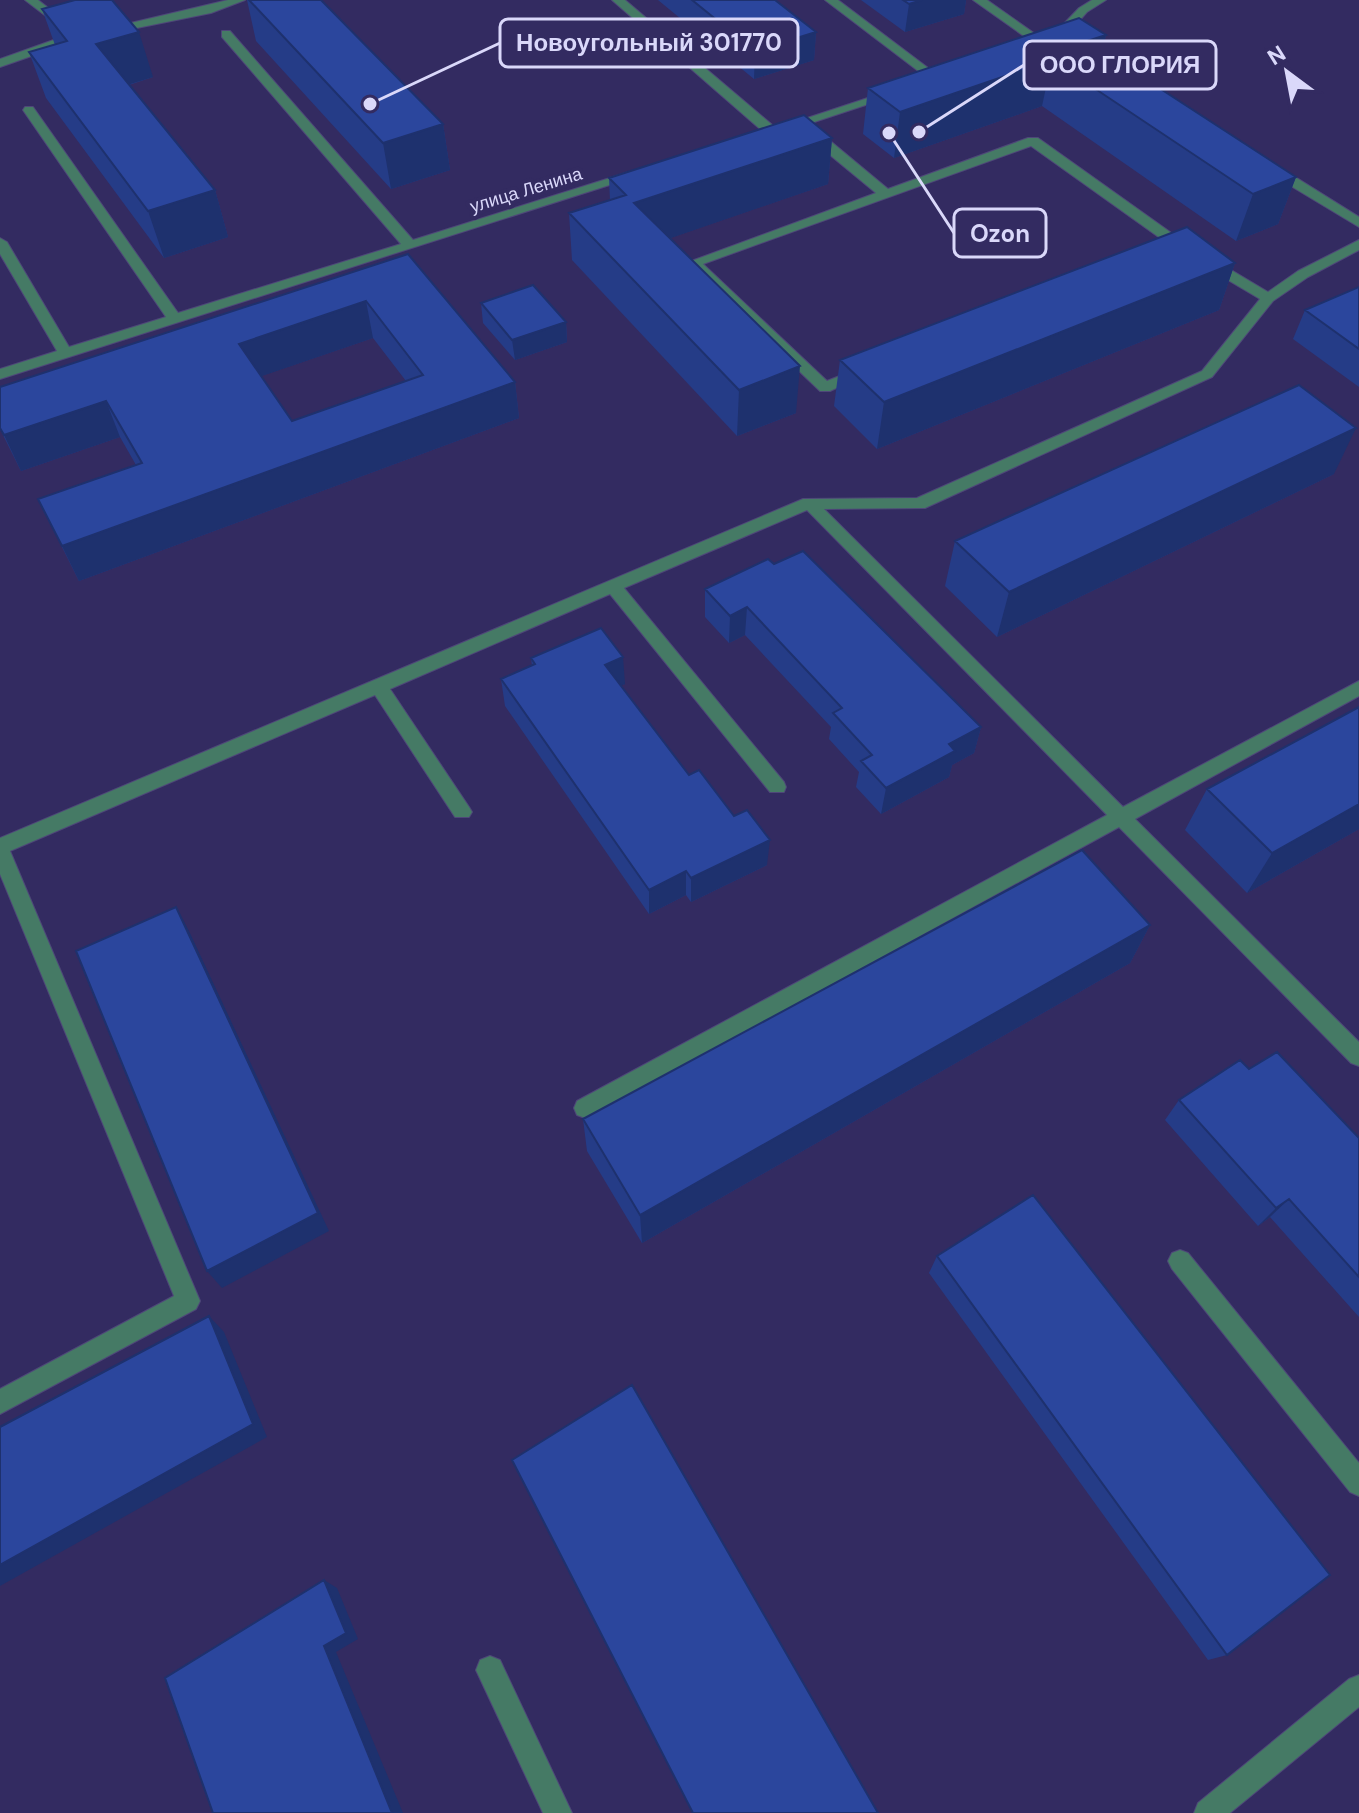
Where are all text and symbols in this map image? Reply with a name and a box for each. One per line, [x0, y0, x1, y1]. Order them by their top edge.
callout: Новоугольный 301770 [500, 19, 798, 67]
text: Новоугольный 301770 [516, 27, 782, 58]
north arrow [1247, 32, 1327, 112]
text: N [1262, 39, 1291, 72]
callout: ООО ГЛОРИЯ [1024, 41, 1216, 89]
text: ООО ГЛОРИЯ [1040, 49, 1200, 80]
street label: улица Ленина [467, 161, 586, 218]
callout: Ozon [954, 209, 1046, 257]
text: Ozon [970, 218, 1030, 249]

